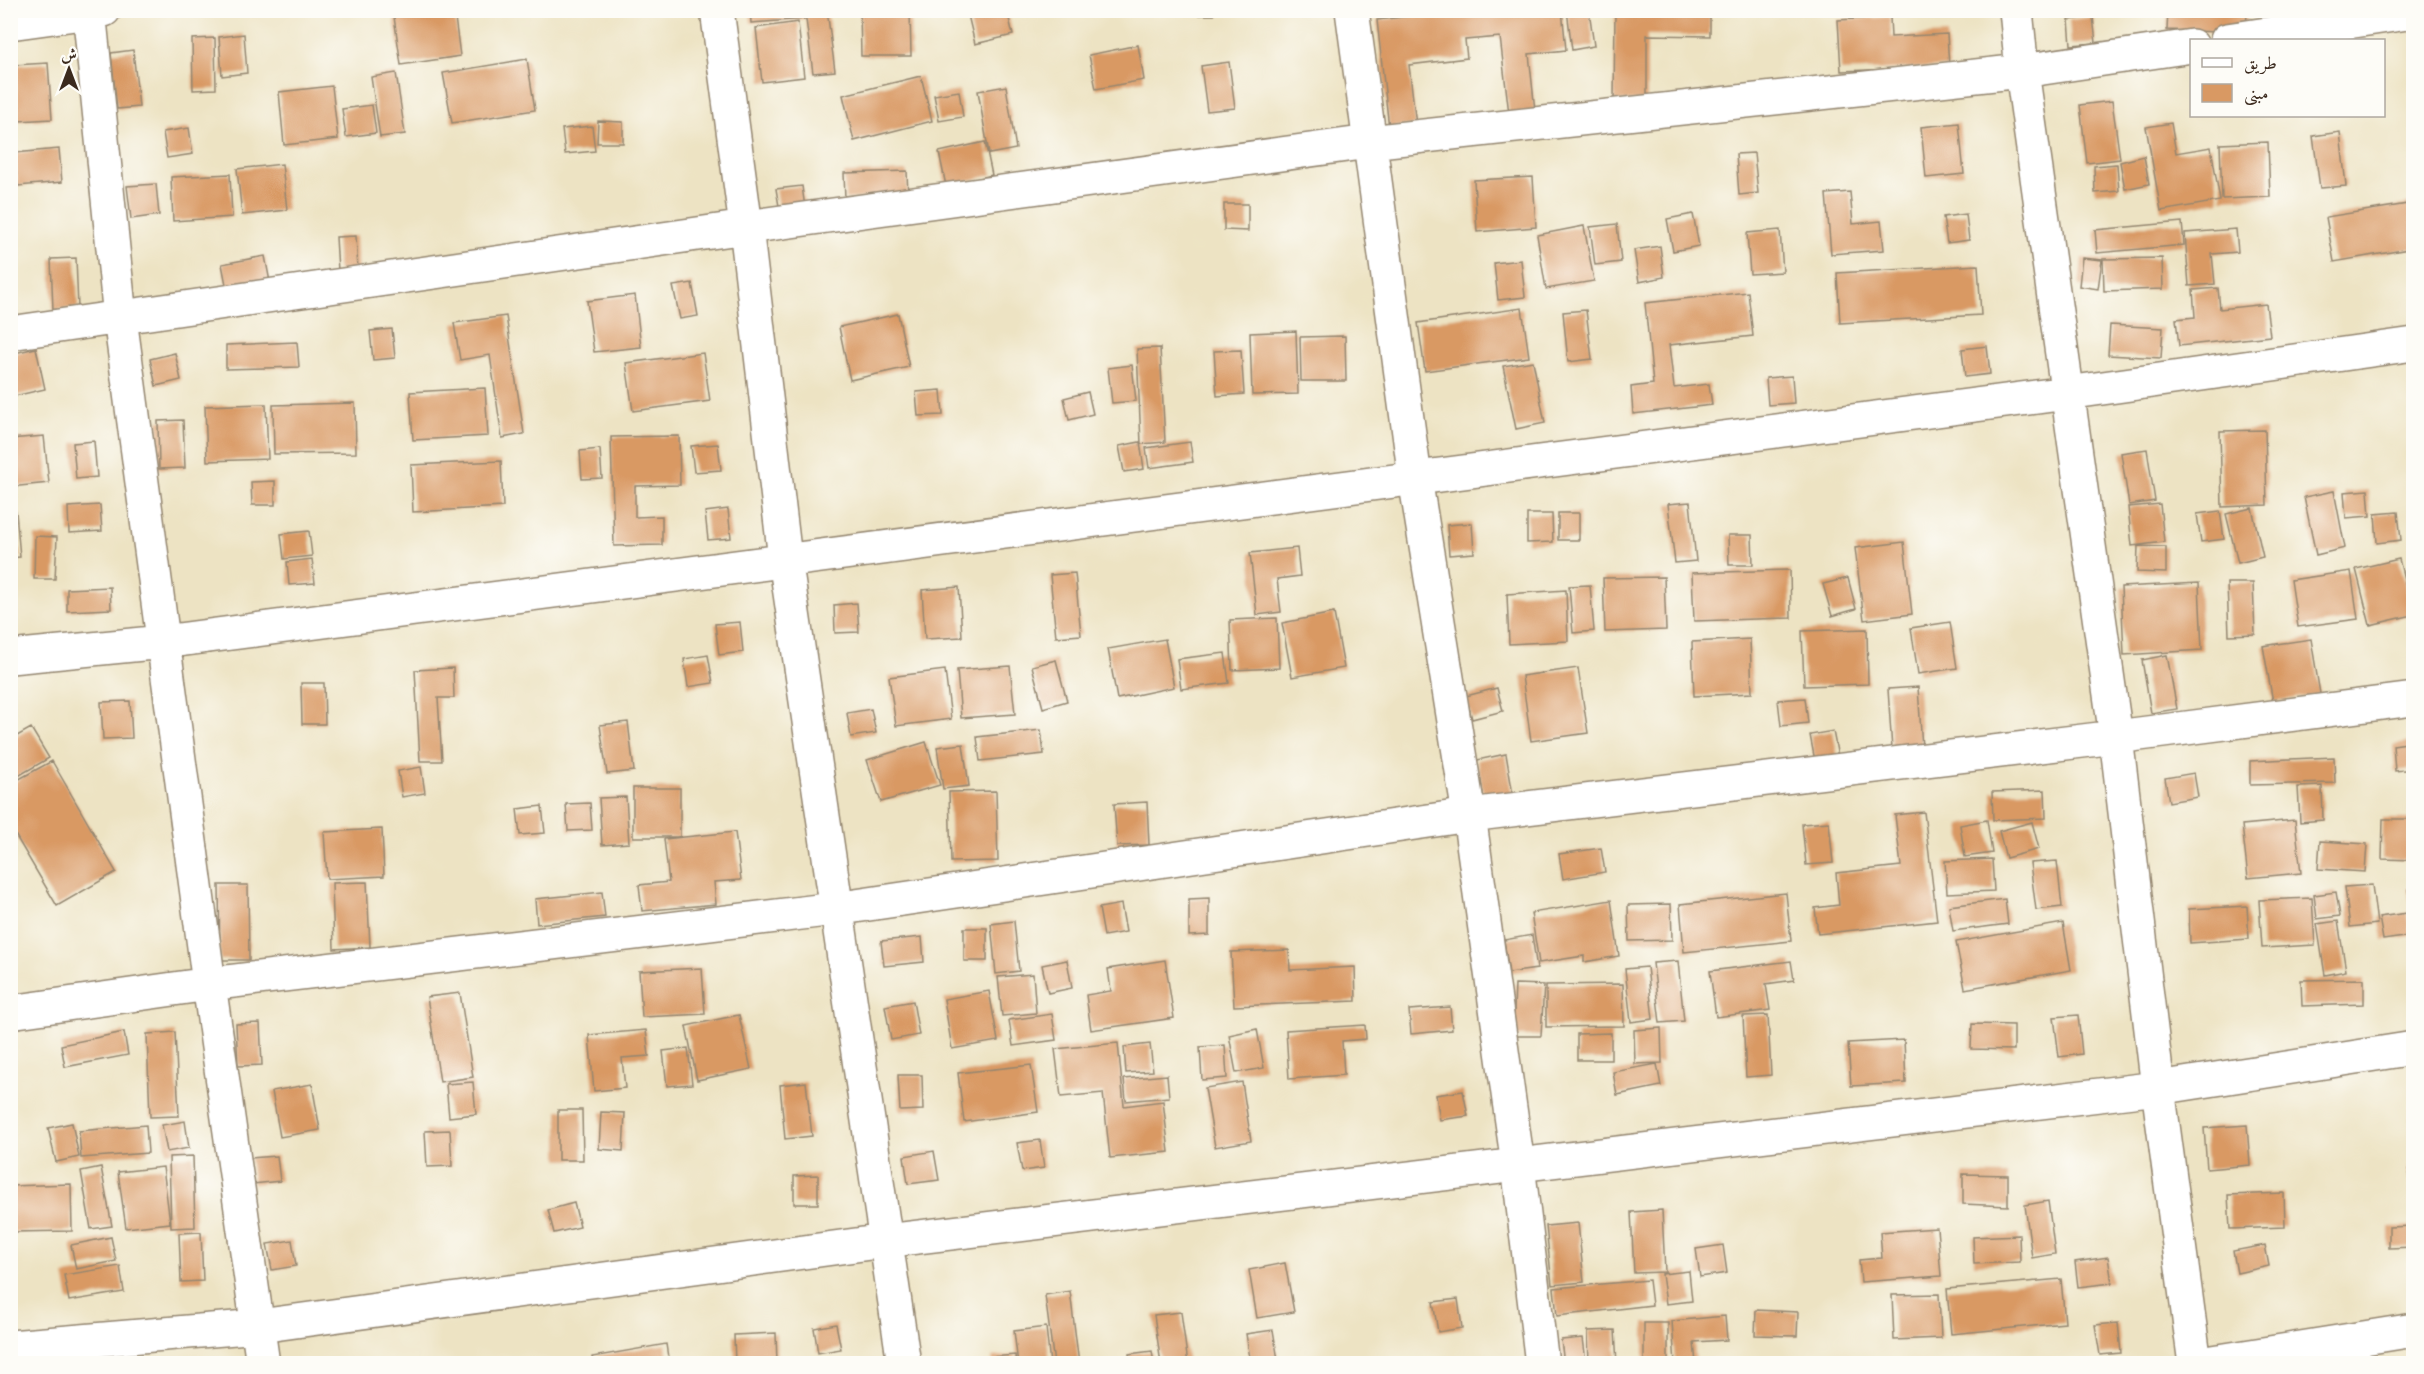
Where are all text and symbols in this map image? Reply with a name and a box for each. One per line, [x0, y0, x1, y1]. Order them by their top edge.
north arrow [39, 39, 99, 99]
legend [2190, 39, 2385, 117]
text: ش [61, 42, 77, 66]
text: طريق [2244, 49, 2277, 76]
text: مبنى [2244, 79, 2269, 106]

